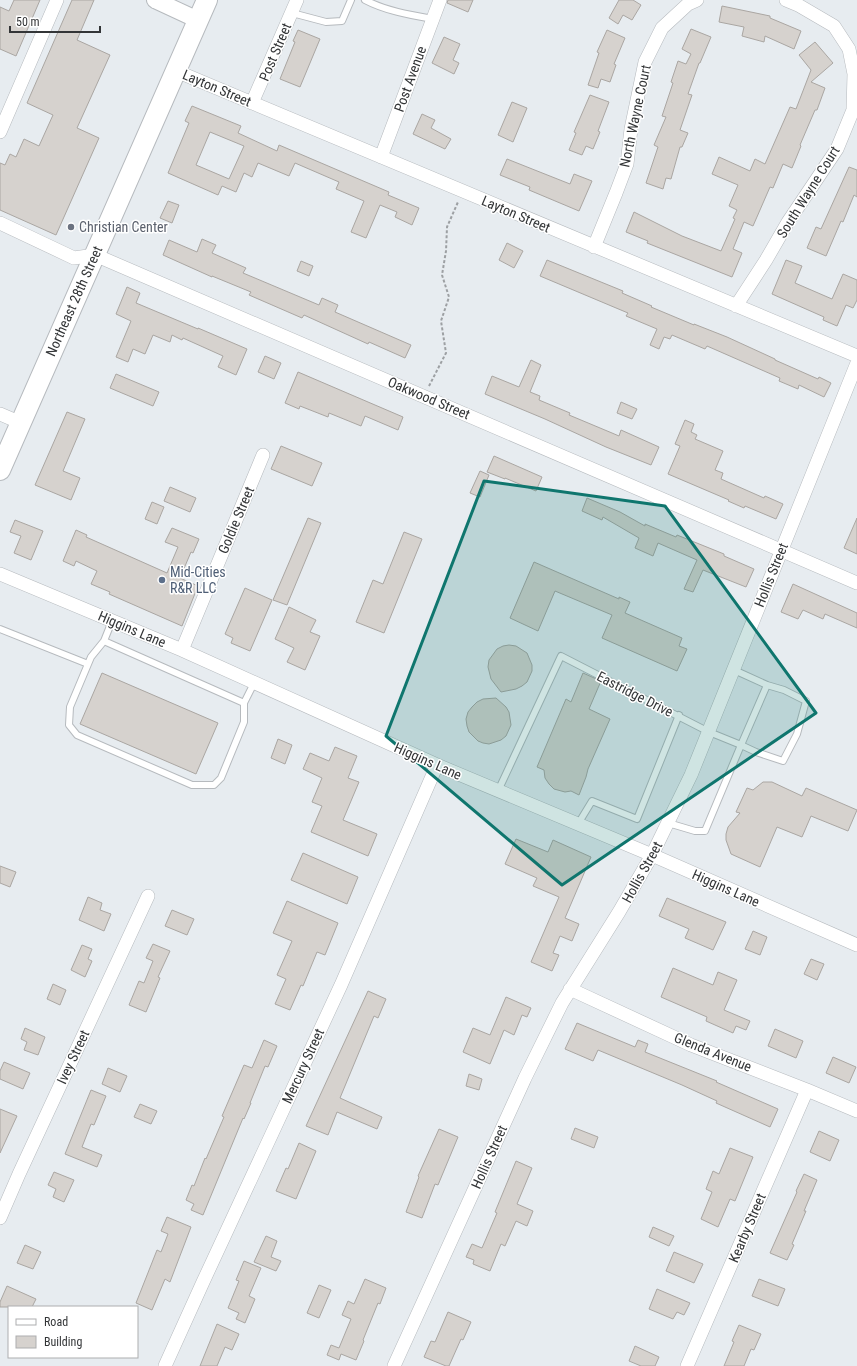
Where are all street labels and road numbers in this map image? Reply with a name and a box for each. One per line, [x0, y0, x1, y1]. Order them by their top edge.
street label: Post Street [256, 21, 294, 83]
street label: Post Avenue [391, 44, 429, 114]
street label: North Wayne Court [616, 63, 654, 169]
street label: Layton Street [180, 66, 254, 110]
street label: South Wayne Court [773, 143, 843, 241]
street label: Layton Street [479, 192, 553, 236]
street label: Northeast 28th Street [42, 243, 106, 359]
street label: Oakwood Street [386, 374, 472, 422]
street label: Goldie Street [215, 484, 257, 556]
street label: Hollis Street [751, 541, 791, 609]
street label: Higgins Lane [96, 608, 169, 651]
street label: Eastridge Drive [594, 668, 676, 720]
street label: Higgins Lane [392, 739, 465, 783]
street label: Hollis Street [619, 838, 665, 906]
street label: Higgins Lane [690, 866, 763, 910]
street label: Mercury Street [279, 1026, 327, 1106]
street label: Ivey Street [54, 1027, 92, 1087]
street label: Glenda Avenue [672, 1029, 754, 1075]
street label: Hollis Street [468, 1123, 510, 1191]
street label: Kearby Street [725, 1191, 769, 1265]

